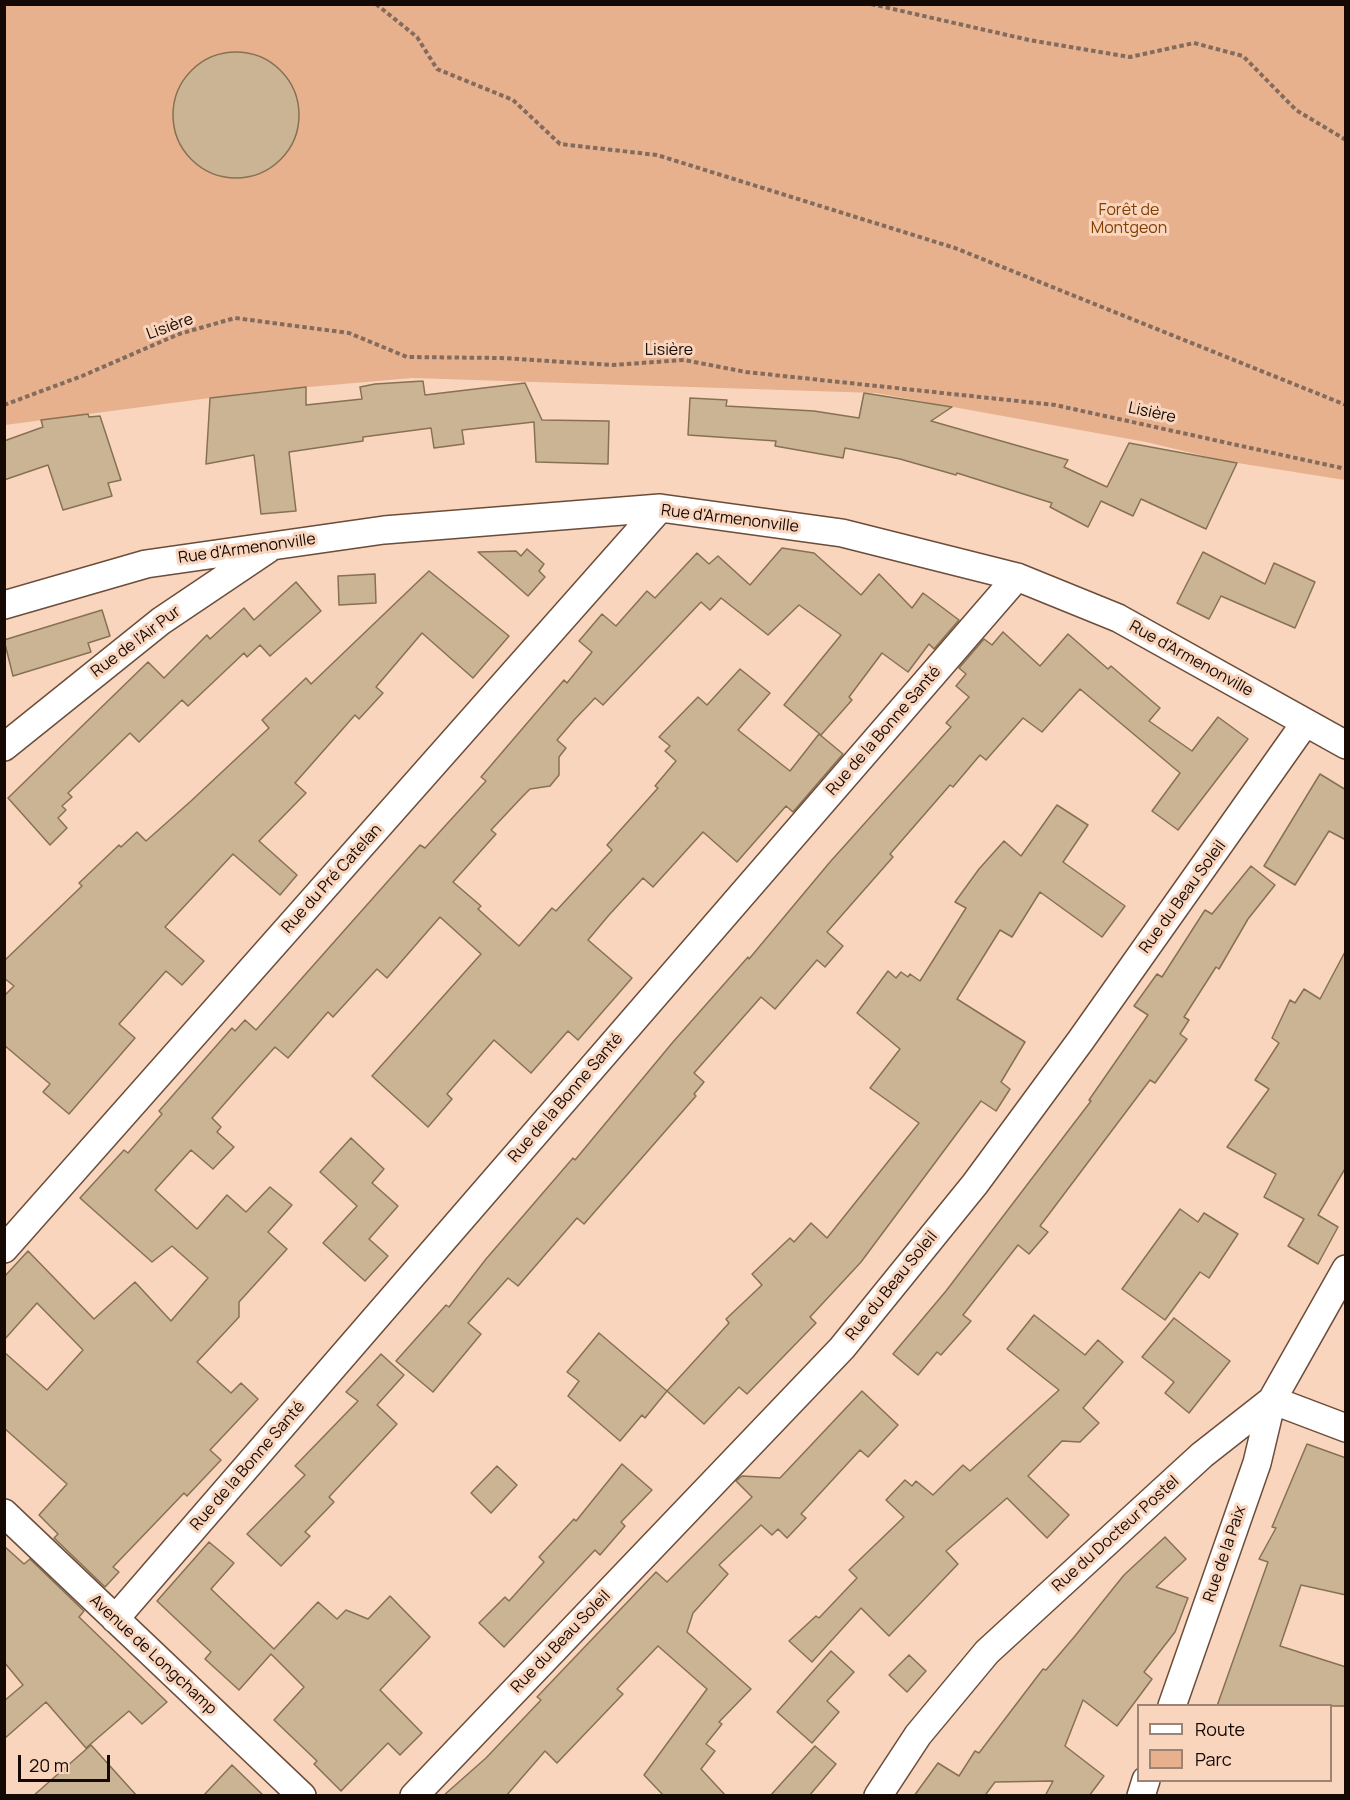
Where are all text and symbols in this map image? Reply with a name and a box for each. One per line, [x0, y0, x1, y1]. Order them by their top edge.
park label: Forêt de Montgeon [1091, 201, 1167, 239]
street label: Lisière [144, 310, 196, 344]
street label: Lisière [645, 341, 693, 361]
street label: Lisière [1126, 399, 1178, 427]
street label: Rue d'Armenonville [660, 501, 800, 537]
street label: Rue d'Armenonville [177, 530, 317, 568]
street label: Rue de l'Air Pur [88, 602, 184, 682]
street label: Rue d'Armenonville [1126, 617, 1256, 701]
street label: Rue de la Bonne Santé [823, 663, 945, 799]
street label: Rue du Pré Catelan [278, 820, 386, 938]
street label: Rue du Beau Soleil [1136, 837, 1230, 957]
street label: Rue de la Bonne Santé [505, 1030, 627, 1166]
street label: Rue du Beau Soleil [842, 1228, 942, 1344]
street label: Rue de la Bonne Santé [187, 1398, 309, 1534]
street label: Rue du Docteur Postel [1049, 1472, 1183, 1596]
street label: Rue de la Paix [1200, 1503, 1250, 1605]
street label: Rue du Beau Soleil [507, 1587, 615, 1697]
street label: Avenue de Longchamp [85, 1591, 221, 1719]
legend [1137, 1704, 1332, 1782]
text: Route [1195, 1717, 1245, 1741]
scale bar [21, 1743, 112, 1781]
text: Parc [1195, 1747, 1232, 1771]
text: 20 m [29, 1753, 69, 1777]

